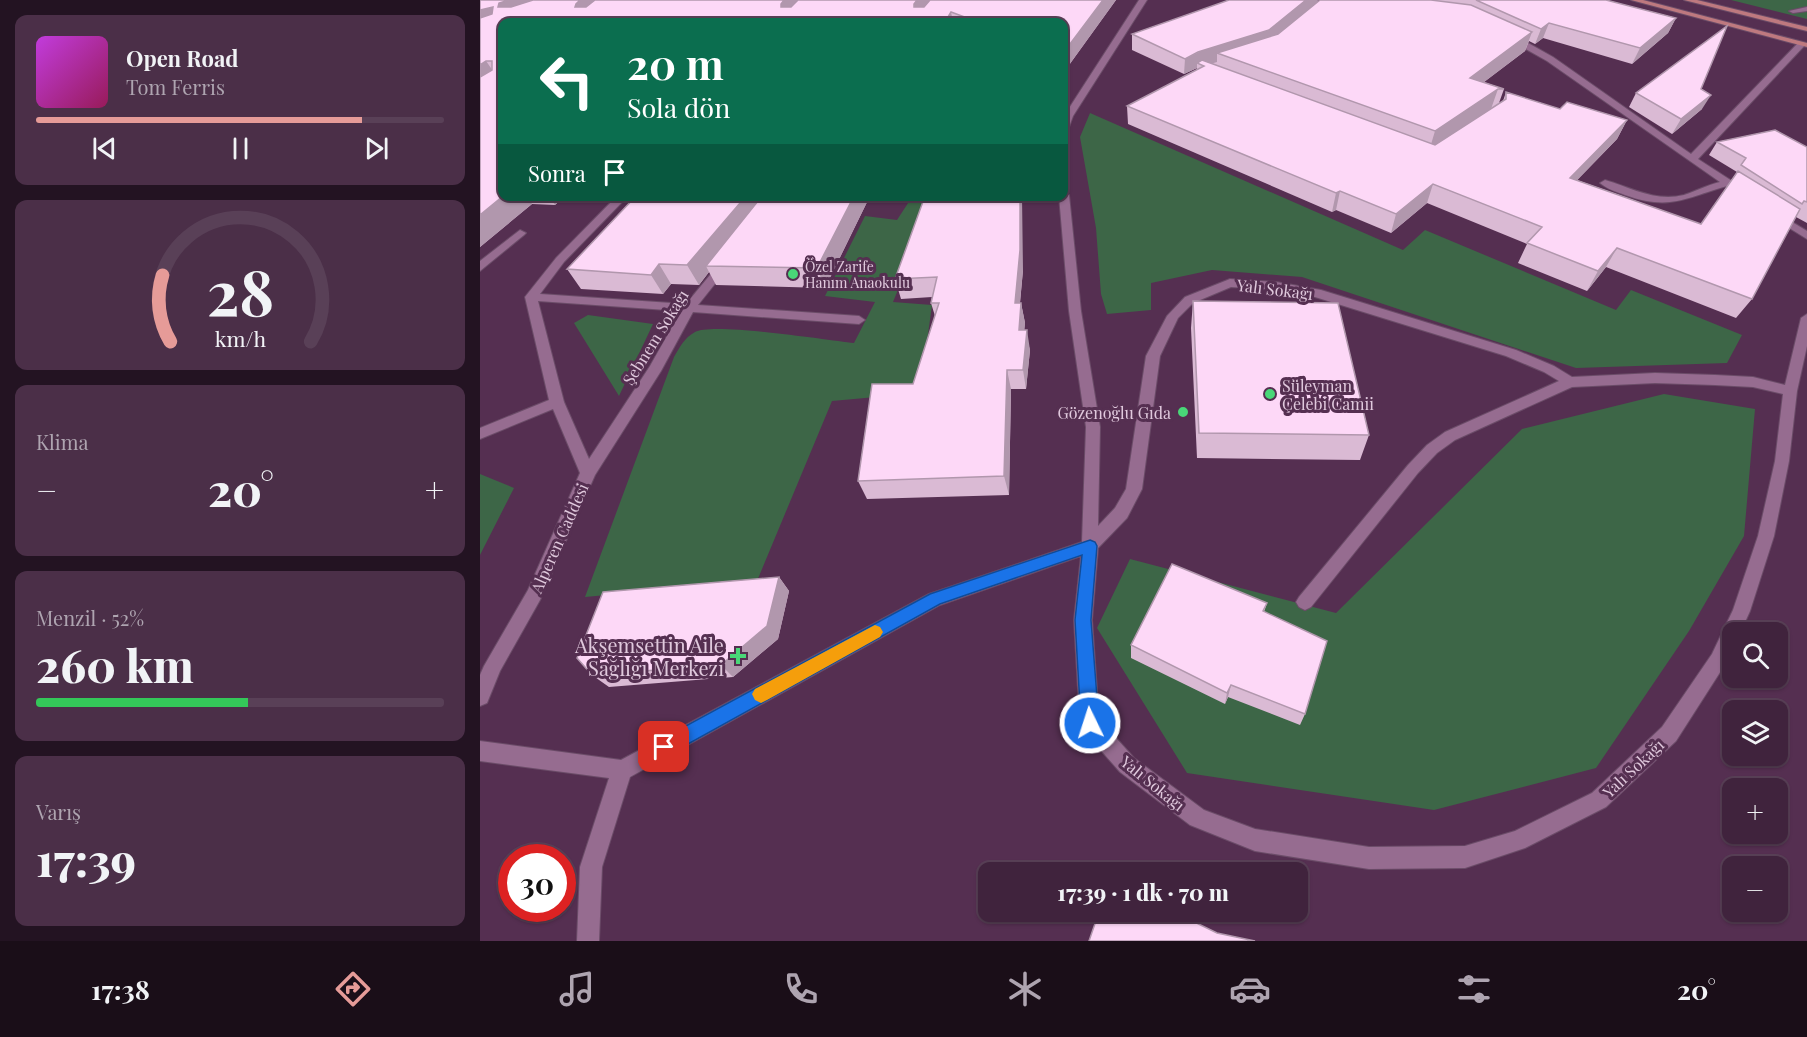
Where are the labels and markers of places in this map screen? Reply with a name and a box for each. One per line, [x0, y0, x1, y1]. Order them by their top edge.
place label: Özel Zarife Hanım Anaokulu [805, 257, 910, 292]
marker: Özel Zarife Hanım Anaokulu [786, 267, 800, 281]
place label: Süleyman Çelebi Camii [1282, 375, 1374, 414]
marker: Süleyman Çelebi Camii [1263, 387, 1277, 401]
place label: Gözenoğlu Gıda [1057, 402, 1171, 423]
marker: Gözenoğlu Gıda [1176, 405, 1190, 419]
place label: Akşemsettin Aile Sağlığı Merkezi [574, 631, 724, 681]
marker: Akşemsettin Aile Sağlığı Merkezi [729, 647, 747, 665]
pin [638, 721, 689, 772]

